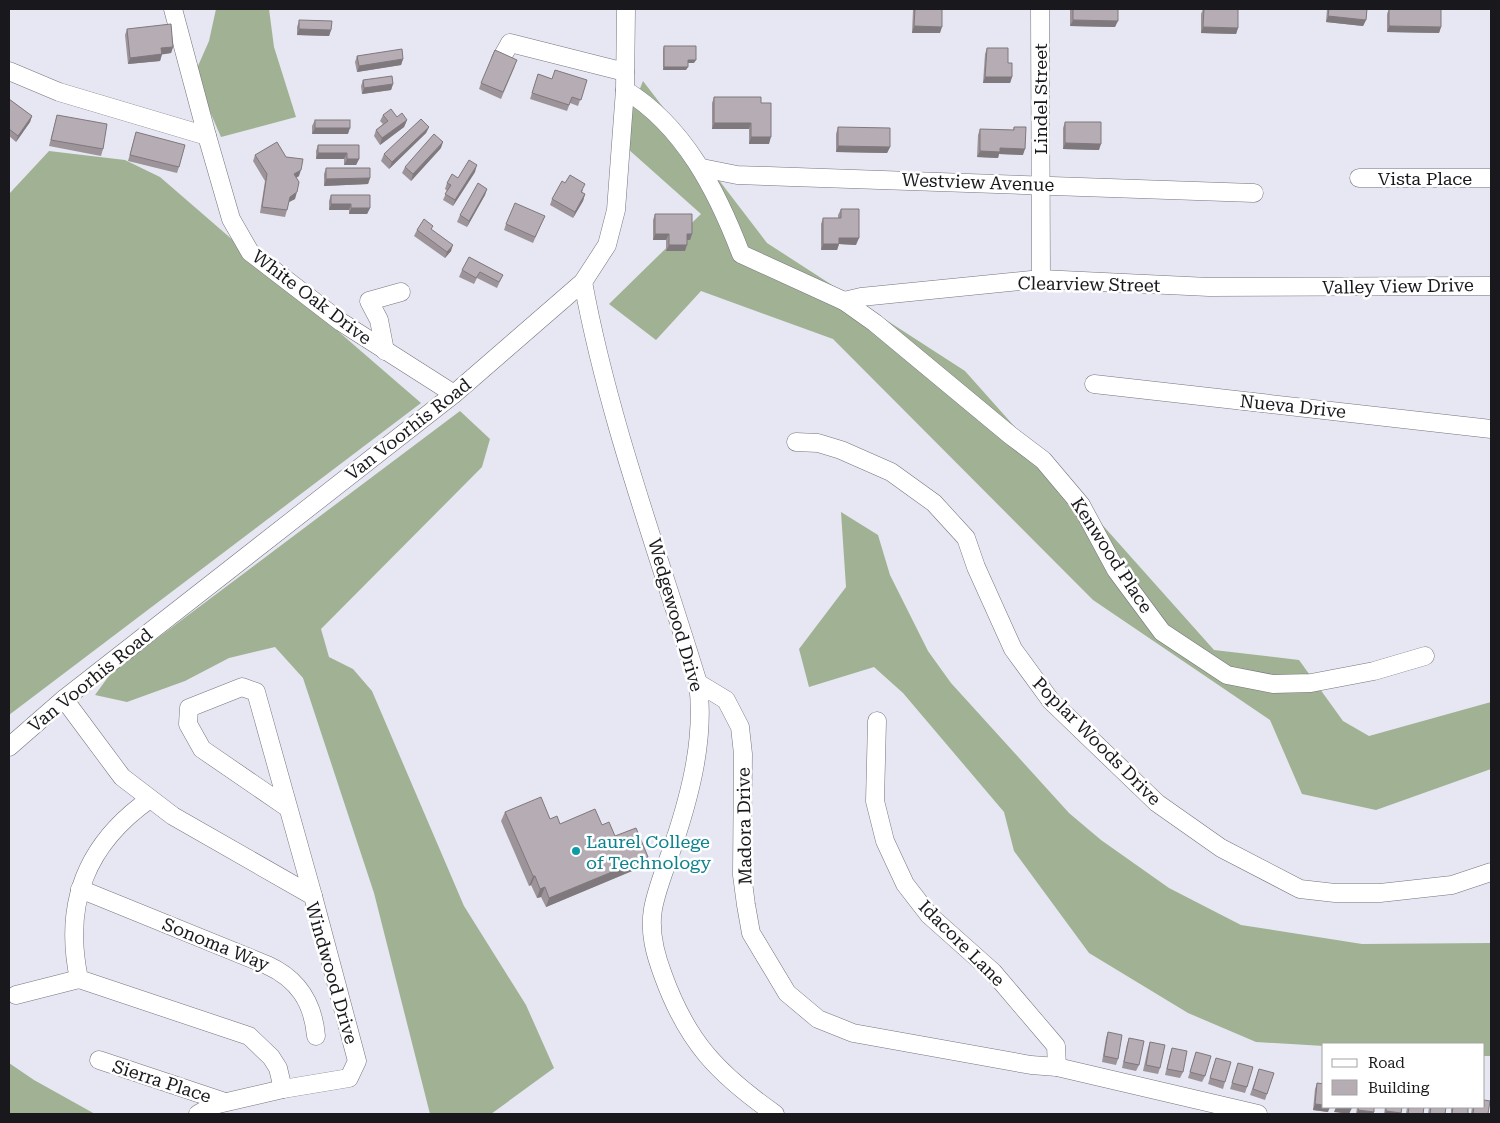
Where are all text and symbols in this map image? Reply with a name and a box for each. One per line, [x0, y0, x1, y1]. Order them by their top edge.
street label: Lindel Street [1030, 43, 1051, 155]
street label: Vista Place [1378, 168, 1472, 189]
street label: Westview Avenue [901, 169, 1055, 195]
street label: White Oak Drive [248, 245, 376, 349]
street label: Clearview Street [1017, 272, 1161, 296]
street label: Valley View Drive [1322, 274, 1474, 298]
street label: Van Voorhis Road [341, 373, 475, 484]
street label: Nueva Drive [1239, 390, 1347, 422]
street label: Kenwood Place [1067, 493, 1157, 617]
street label: Wedgewood Drive [644, 536, 708, 694]
street label: Van Voorhis Road [24, 623, 157, 736]
street label: Poplar Woods Drive [1029, 673, 1166, 810]
street label: Madora Drive [732, 767, 756, 885]
place label: Laurel College of Technology [586, 831, 711, 873]
marker: Laurel College of Technology [570, 845, 582, 857]
street label: Idacore Lane [915, 896, 1009, 990]
street label: Windwood Drive [302, 900, 362, 1047]
street label: Sonoma Way [159, 913, 273, 975]
legend [1322, 1043, 1485, 1108]
text: Road [1368, 1054, 1405, 1072]
street label: Sierra Place [110, 1055, 214, 1107]
text: Building [1368, 1079, 1430, 1097]

